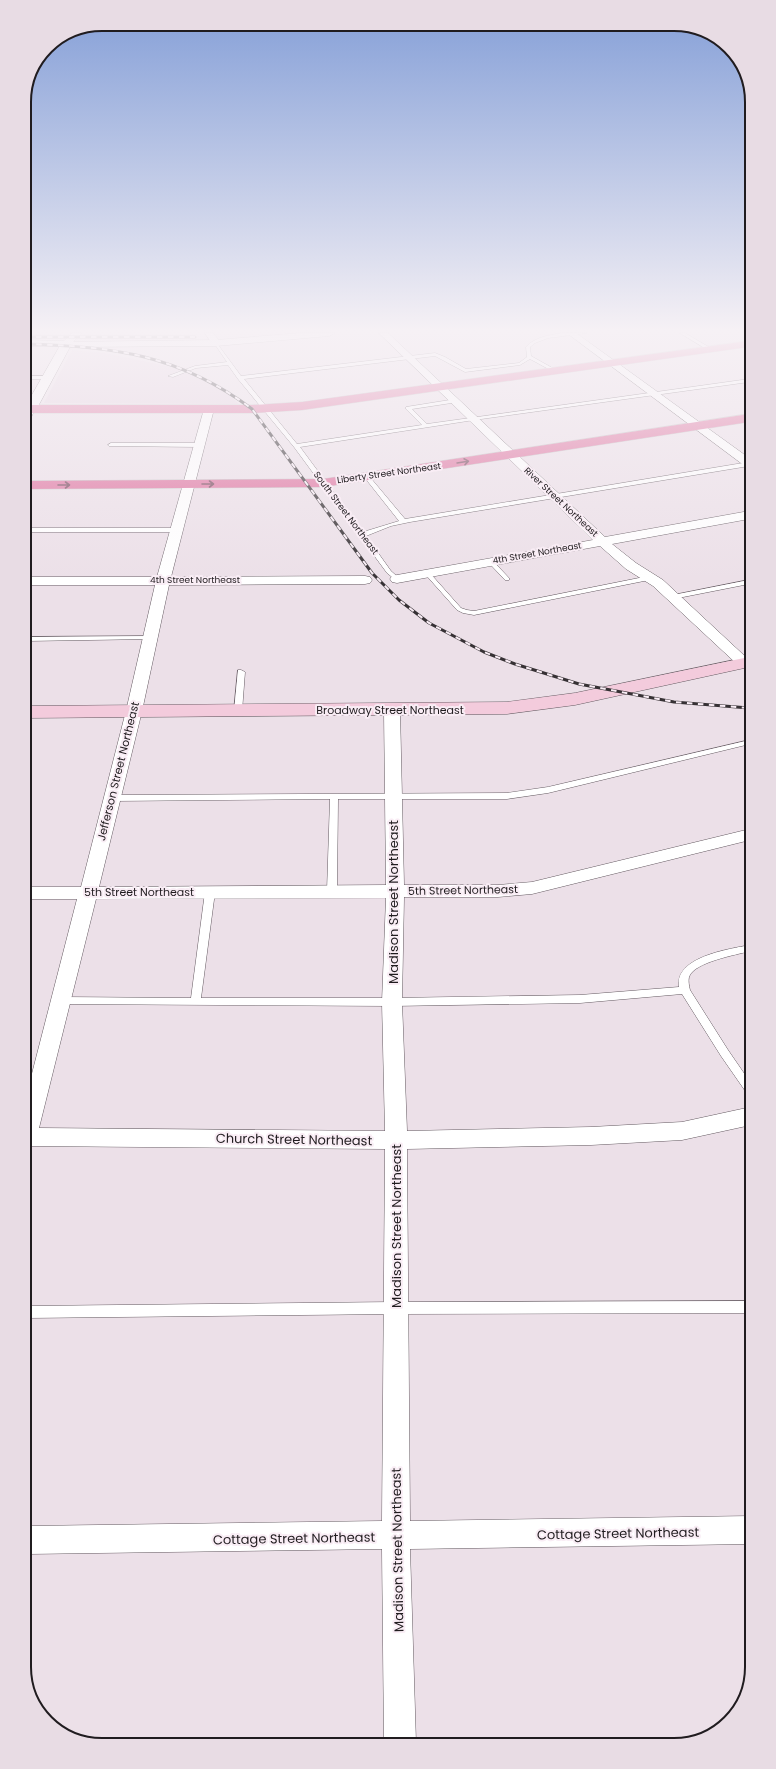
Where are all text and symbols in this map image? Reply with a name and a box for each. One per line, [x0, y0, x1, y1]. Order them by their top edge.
one-way arrow [456, 458, 469, 466]
street label: Liberty Street Northeast [336, 460, 442, 486]
street label: River Street Northeast [521, 465, 601, 539]
street label: South Street Northeast [311, 469, 381, 557]
one-way arrow [201, 480, 214, 488]
one-way arrow [57, 481, 70, 489]
street label: 4th Street Northeast [492, 539, 582, 567]
street label: 4th Street Northeast [150, 574, 240, 586]
street label: Jefferson Street Northeast [93, 700, 143, 842]
street label: Broadway Street Northeast [316, 702, 464, 718]
street label: Madison Street Northeast [384, 820, 403, 984]
street label: 5th Street Northeast [408, 881, 518, 899]
street label: 5th Street Northeast [84, 884, 194, 900]
street label: Church Street Northeast [216, 1129, 373, 1150]
street label: Madison Street Northeast [387, 1144, 406, 1308]
street label: Madison Street Northeast [387, 1468, 408, 1632]
street label: Cottage Street Northeast [537, 1523, 700, 1544]
street label: Cottage Street Northeast [213, 1528, 376, 1549]

